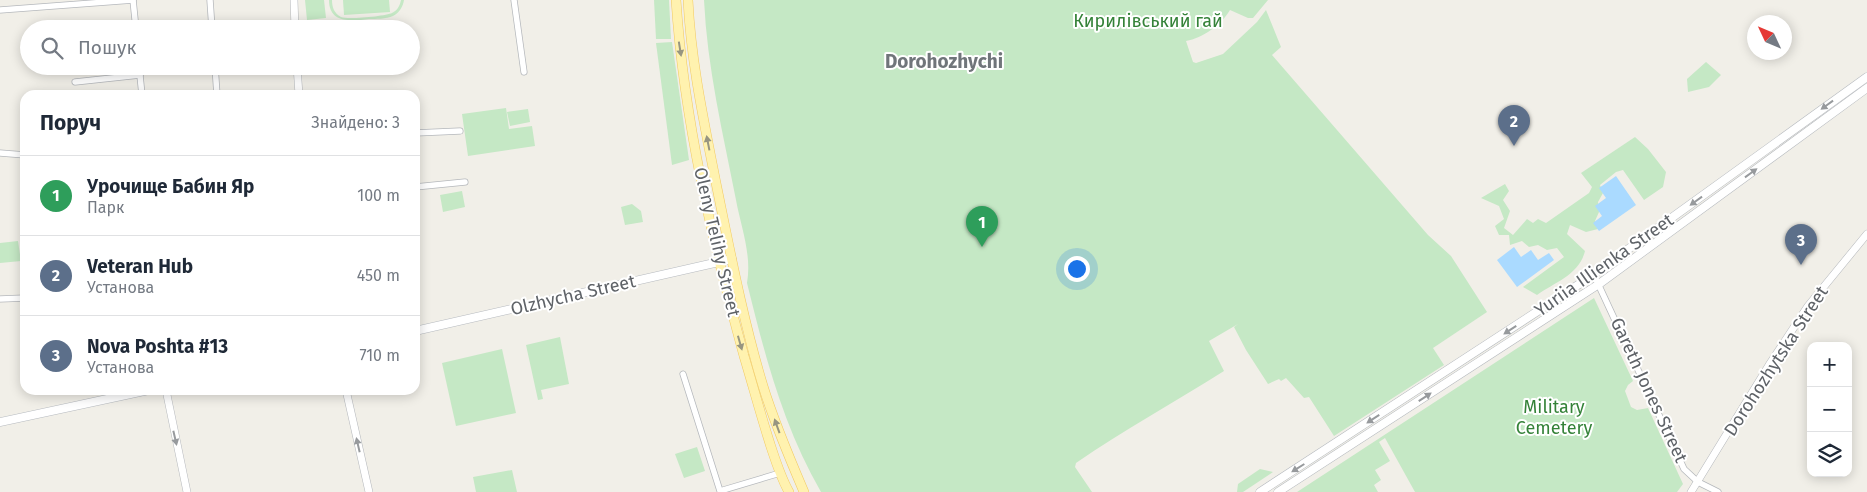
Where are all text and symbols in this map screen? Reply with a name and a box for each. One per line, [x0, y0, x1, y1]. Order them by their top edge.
park label: Кирилівський гай [1073, 10, 1223, 32]
north arrow [1747, 15, 1792, 60]
search box [20, 20, 420, 75]
icon: search [38, 34, 66, 62]
text: Пошук [78, 36, 136, 59]
one-way arrow [676, 41, 684, 57]
district label: Dorohozhychi [885, 50, 1003, 73]
one-way arrow [1820, 100, 1834, 110]
pin: 2 [1498, 105, 1530, 146]
text: Поруч [40, 110, 101, 136]
text: Знайдено: 3 [311, 113, 400, 132]
one-way arrow [704, 134, 712, 150]
street label: Oleny Telihy Street [689, 165, 745, 319]
one-way arrow [1744, 167, 1757, 178]
text: Урочище Бабин Яр [87, 175, 254, 198]
text: 1 [52, 186, 60, 205]
text: 100 m [357, 186, 400, 205]
one-way arrow [1690, 195, 1703, 206]
text: Парк [87, 198, 124, 217]
pin: 1 [966, 206, 998, 247]
street label: Yuriia Illienka Street [1530, 208, 1678, 321]
pin: 3 [1785, 224, 1817, 265]
text: Veteran Hub [87, 255, 193, 278]
your location [1064, 256, 1090, 282]
text: 2 [52, 266, 60, 285]
text: 450 m [357, 266, 400, 285]
street label: Olzhycha Street [508, 270, 638, 320]
text: Установа [87, 278, 154, 297]
street label: Dorohozhytska Street [1719, 281, 1833, 440]
street label: Gareth Jones Street [1606, 314, 1692, 466]
one-way arrow [1503, 326, 1516, 335]
text: Nova Poshta #13 [87, 335, 228, 358]
one-way arrow [737, 336, 745, 351]
map controls [1807, 342, 1852, 477]
button: + [1807, 342, 1852, 387]
text: 3 [52, 346, 60, 365]
text: 710 m [359, 346, 400, 365]
text: Установа [87, 358, 154, 377]
button: − [1807, 387, 1852, 432]
one-way arrow [1419, 392, 1432, 402]
park label: Military Cemetery [1516, 396, 1592, 439]
one-way arrow [1367, 414, 1380, 424]
one-way arrow [773, 419, 780, 434]
one-way arrow [171, 430, 179, 445]
button: layers [1807, 432, 1852, 477]
one-way arrow [354, 437, 362, 452]
one-way arrow [1291, 463, 1304, 472]

